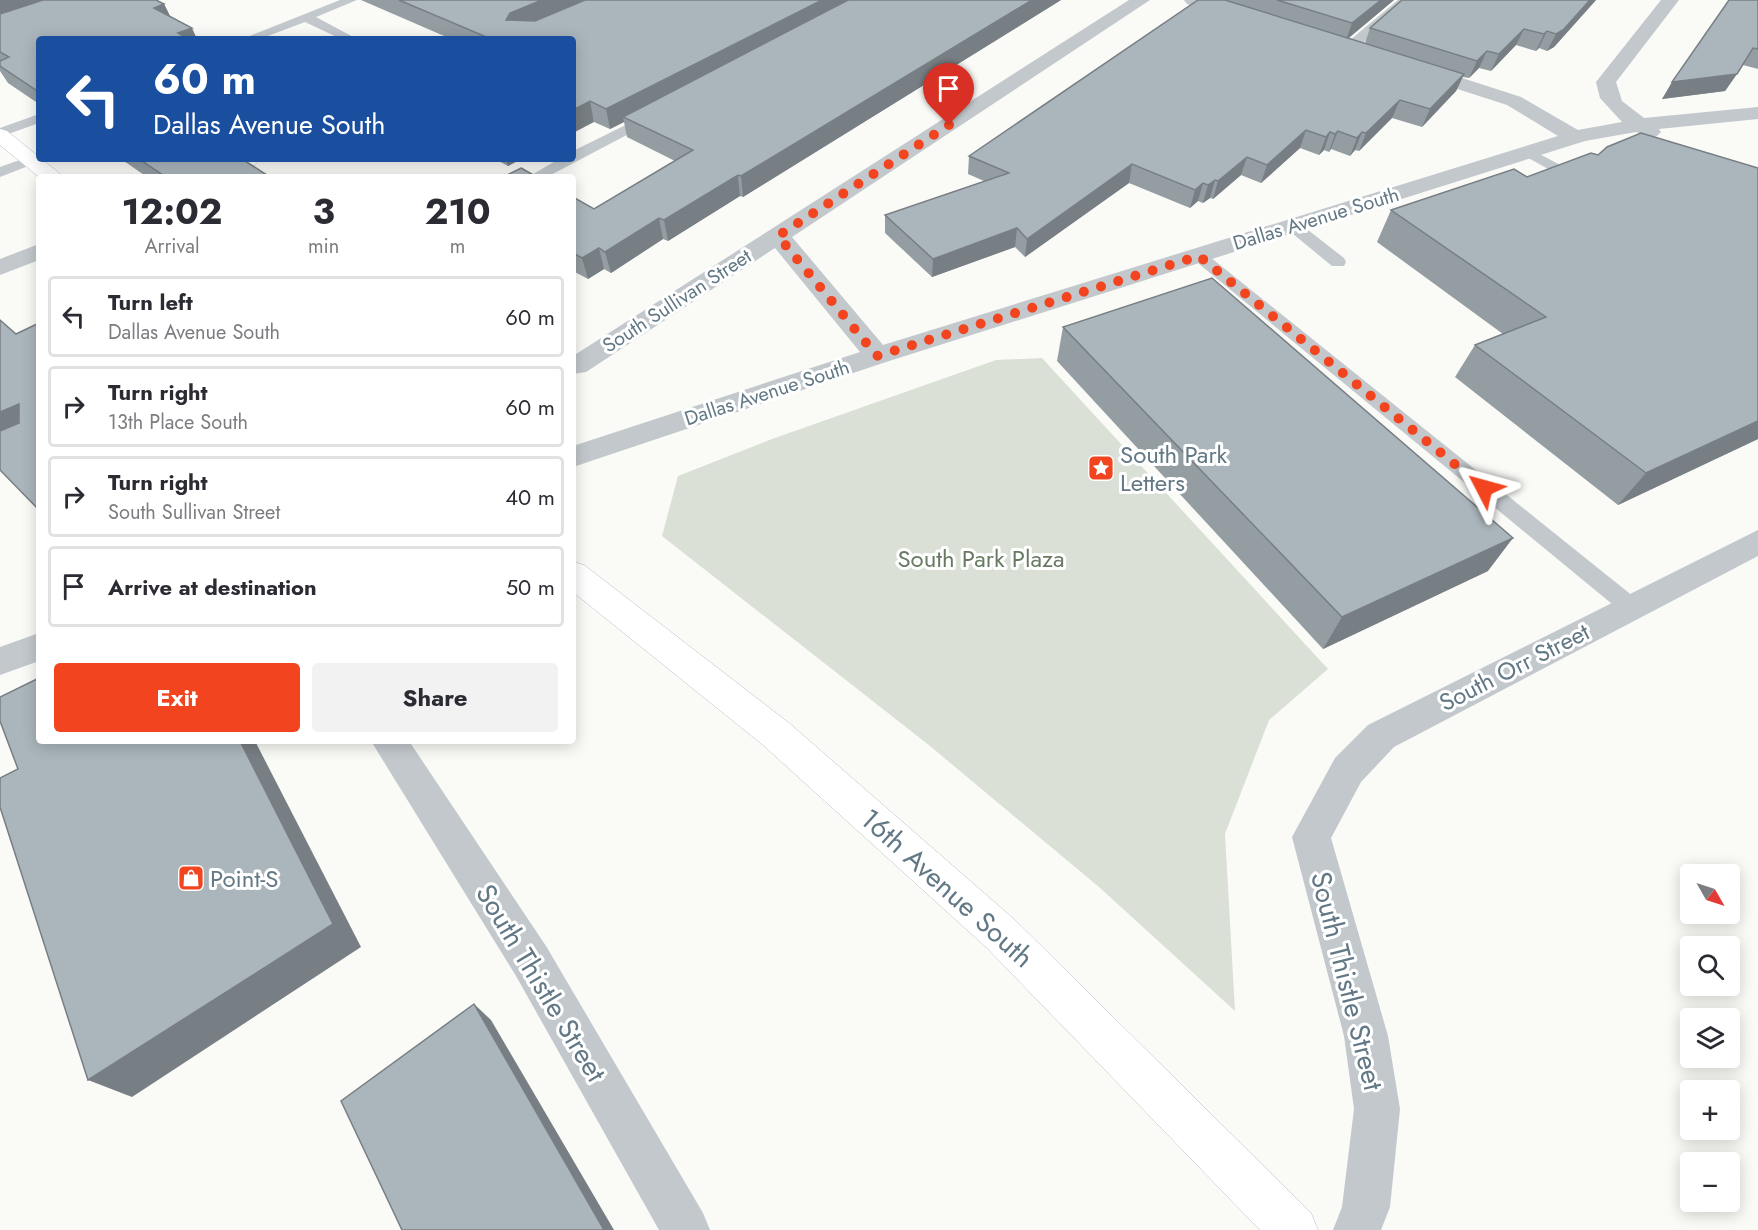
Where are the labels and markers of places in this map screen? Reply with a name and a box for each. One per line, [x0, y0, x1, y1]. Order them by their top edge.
pin [923, 63, 974, 125]
place label: South Park Letters [1120, 437, 1228, 500]
place icon: South Park Letters [1086, 453, 1116, 483]
place label: Point-S [210, 861, 278, 896]
shop icon: Point-S [176, 863, 206, 893]

